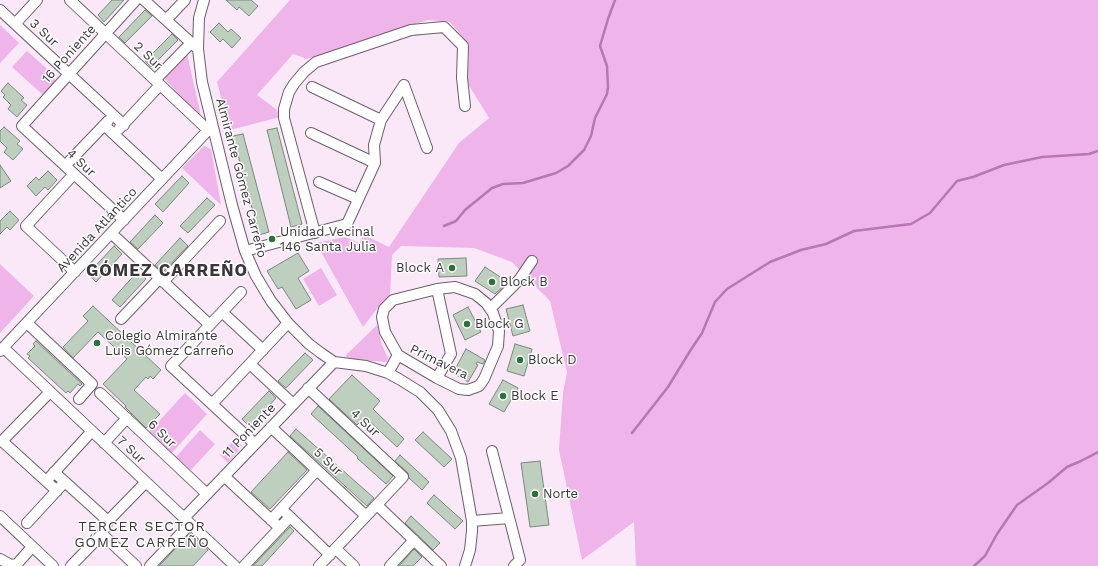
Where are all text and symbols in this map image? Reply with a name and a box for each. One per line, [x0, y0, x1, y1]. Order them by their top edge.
street label: 3 Sur [26, 16, 62, 50]
street label: 16 Poniente [39, 22, 99, 86]
street label: 2 Sur [130, 39, 166, 73]
street label: Almirante Gómez Carreño [212, 96, 270, 260]
street label: 4 Sur [63, 146, 99, 180]
street label: Avenida Atlántico [54, 184, 140, 276]
place label: Unidad Vecinal 146 Santa Julia [280, 224, 376, 255]
marker: Unidad Vecinal 146 Santa Julia [267, 234, 277, 244]
place label: Block A [396, 260, 444, 276]
district label: GÓMEZ CARREÑO [86, 261, 248, 281]
marker: Block A [447, 263, 457, 273]
place label: Block B [500, 274, 548, 290]
marker: Block B [487, 277, 497, 287]
place label: Block G [475, 316, 524, 332]
marker: Block G [462, 319, 472, 329]
place label: Colegio Almirante Luis Gómez Carreño [105, 328, 234, 359]
marker: Colegio Almirante Luis Gómez Carreño [92, 338, 102, 348]
street label: Primavera [407, 341, 471, 383]
place label: Block D [528, 352, 577, 368]
marker: Block D [515, 355, 525, 365]
place label: Block E [511, 388, 559, 404]
marker: Block E [498, 391, 508, 401]
street label: 11 Poniente [219, 400, 279, 462]
street label: 4 Sur [347, 406, 383, 440]
street label: 6 Sur [144, 417, 180, 451]
street label: 7 Sur [113, 433, 149, 467]
street label: 5 Sur [310, 445, 346, 479]
place label: Norte [543, 486, 578, 502]
marker: Norte [530, 489, 540, 499]
district label: TERCER SECTOR GÓMEZ CARREÑO [74, 519, 210, 552]

